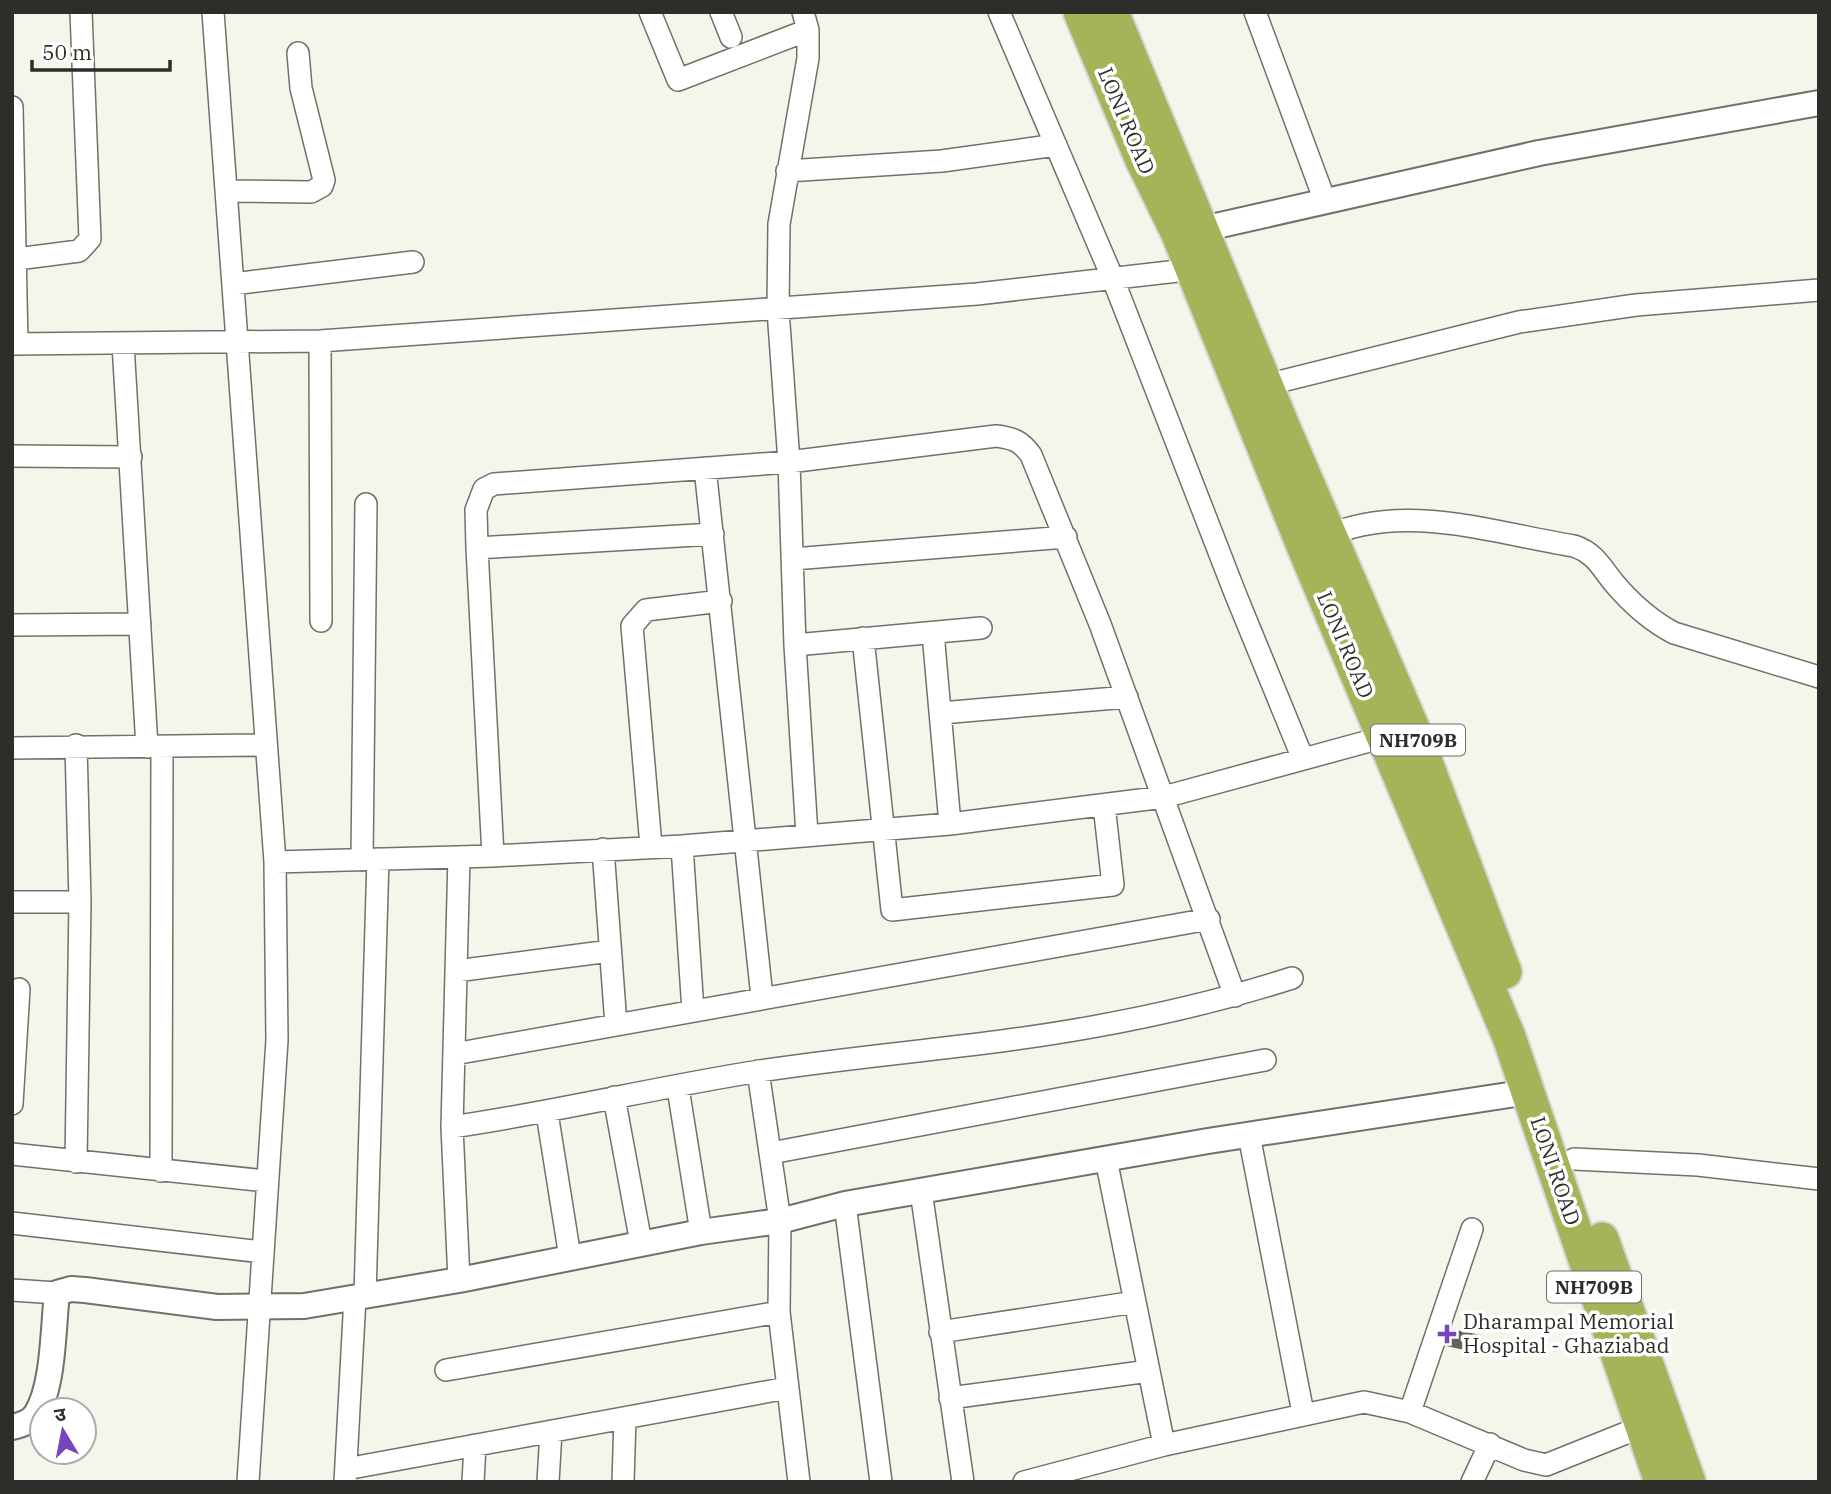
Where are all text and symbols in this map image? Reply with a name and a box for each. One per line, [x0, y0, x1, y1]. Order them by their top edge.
scale bar [32, 28, 170, 72]
text: 50 m [42, 38, 92, 66]
street label: LONI ROAD [1092, 63, 1162, 178]
street label: LONI ROAD [1311, 587, 1381, 702]
road number: NH709B [1371, 724, 1465, 755]
street label: LONI ROAD [1524, 1113, 1588, 1229]
road number: NH709B [1547, 1272, 1641, 1302]
place label: Dharampal Memorial Hospital - Ghaziabad [1463, 1307, 1674, 1359]
marker: Dharampal Memorial Hospital - Ghaziabad [1437, 1324, 1457, 1344]
north arrow [28, 1396, 98, 1466]
text: उ [52, 1401, 68, 1427]

